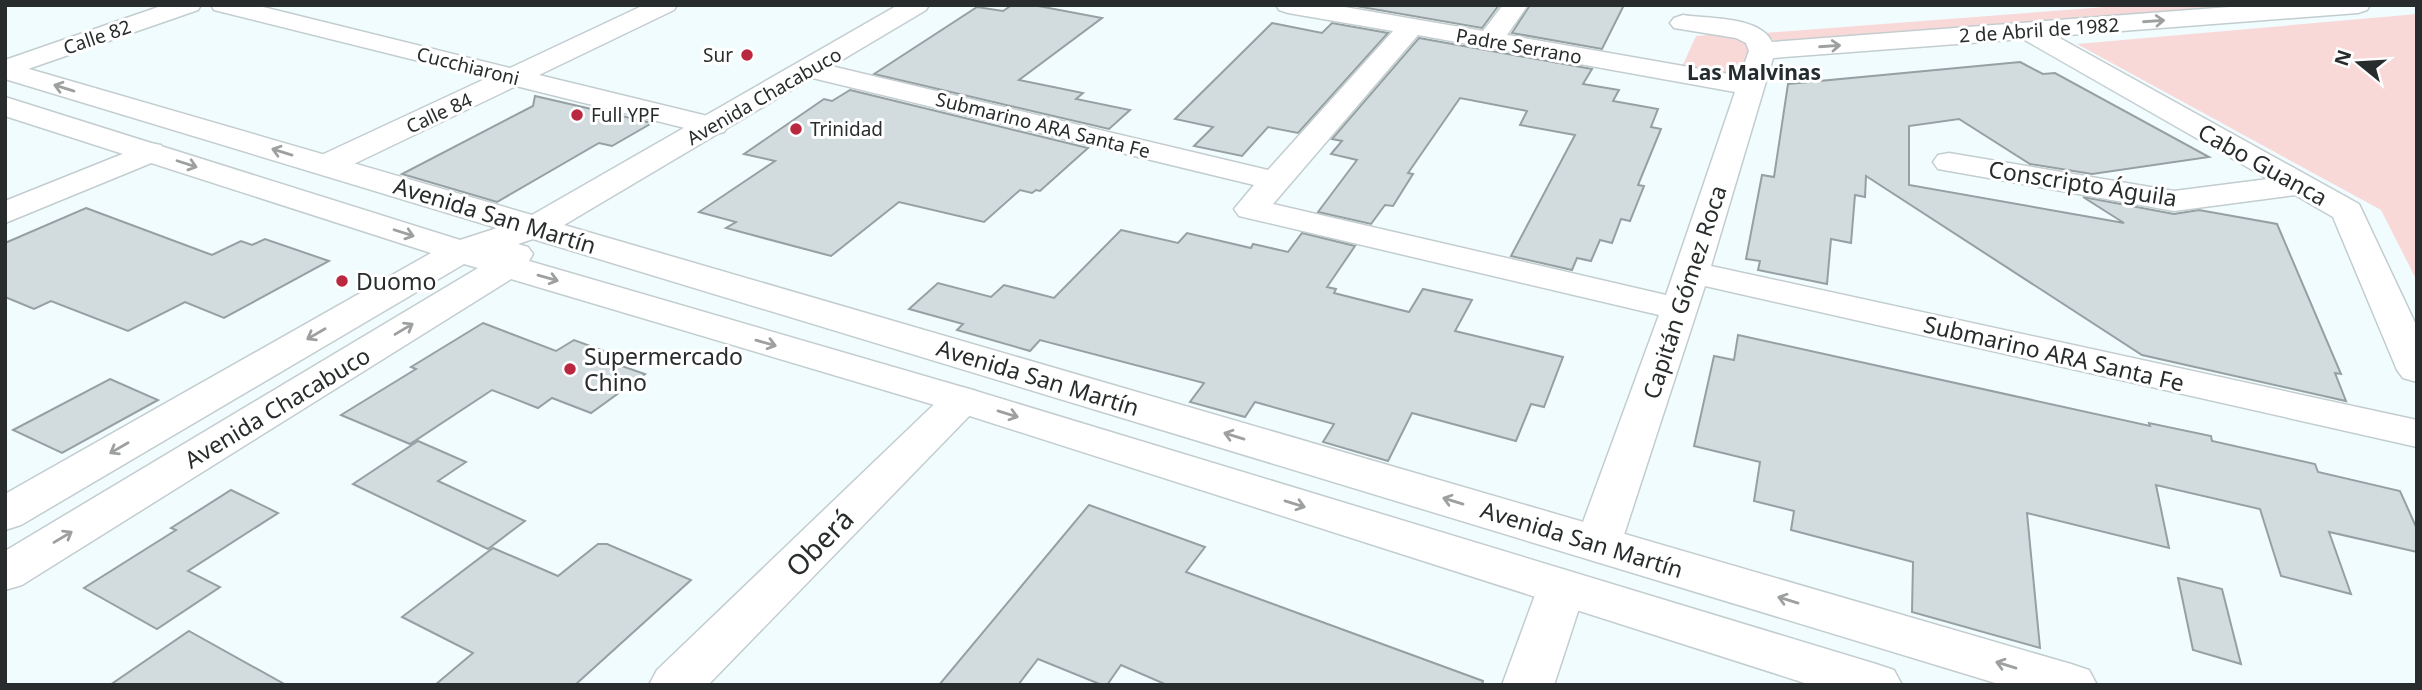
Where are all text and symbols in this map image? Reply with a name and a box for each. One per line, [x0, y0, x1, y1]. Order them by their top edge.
street label: 2 de Abril de 1982 [1958, 11, 2120, 49]
street label: Calle 82 [60, 13, 134, 61]
one-way arrow [2143, 14, 2165, 27]
street label: Padre Serrano [1454, 22, 1584, 70]
north arrow [2324, 28, 2394, 98]
one-way arrow [1818, 39, 1841, 52]
street label: Cucchiaroni [414, 41, 522, 91]
street label: Avenida Chacabuco [682, 41, 846, 151]
place label: Sur [703, 42, 733, 68]
text: N [2328, 46, 2358, 69]
marker: Sur [739, 47, 755, 63]
district label: Las Malvinas [1687, 58, 1821, 86]
one-way arrow [54, 80, 76, 93]
street label: Calle 84 [402, 86, 476, 140]
street label: Submarino ARA Santa Fe [933, 86, 1153, 164]
place label: Full YPF [591, 102, 660, 128]
marker: Full YPF [569, 107, 585, 123]
street label: Cabo Guanca [2192, 115, 2334, 213]
place label: Trinidad [810, 116, 883, 142]
marker: Trinidad [788, 121, 804, 137]
one-way arrow [272, 145, 294, 158]
street label: Conscripto Águila [1987, 152, 2179, 214]
one-way arrow [176, 158, 198, 171]
street label: Avenida San Martín [390, 169, 600, 261]
street label: Capitán Gómez Roca [1634, 181, 1734, 403]
one-way arrow [392, 228, 414, 240]
place label: Duomo [356, 265, 436, 297]
marker: Duomo [334, 273, 350, 289]
one-way arrow [537, 273, 559, 286]
street label: Submarino ARA Santa Fe [1921, 307, 2187, 399]
one-way arrow [394, 322, 414, 336]
one-way arrow [306, 327, 326, 341]
street label: Avenida San Martín [933, 331, 1143, 423]
one-way arrow [755, 337, 777, 350]
street label: Avenida Chacabuco [178, 339, 376, 475]
place label: Supermercado Chino [584, 340, 743, 398]
marker: Supermercado Chino [562, 361, 578, 377]
one-way arrow [997, 409, 1019, 422]
one-way arrow [1224, 428, 1246, 441]
one-way arrow [109, 441, 129, 455]
one-way arrow [1442, 493, 1464, 506]
street label: Avenida San Martín [1477, 493, 1687, 585]
one-way arrow [1284, 499, 1306, 511]
street label: Oberá [777, 500, 861, 584]
one-way arrow [53, 530, 73, 544]
one-way arrow [1777, 593, 1799, 606]
one-way arrow [1995, 658, 2017, 671]

